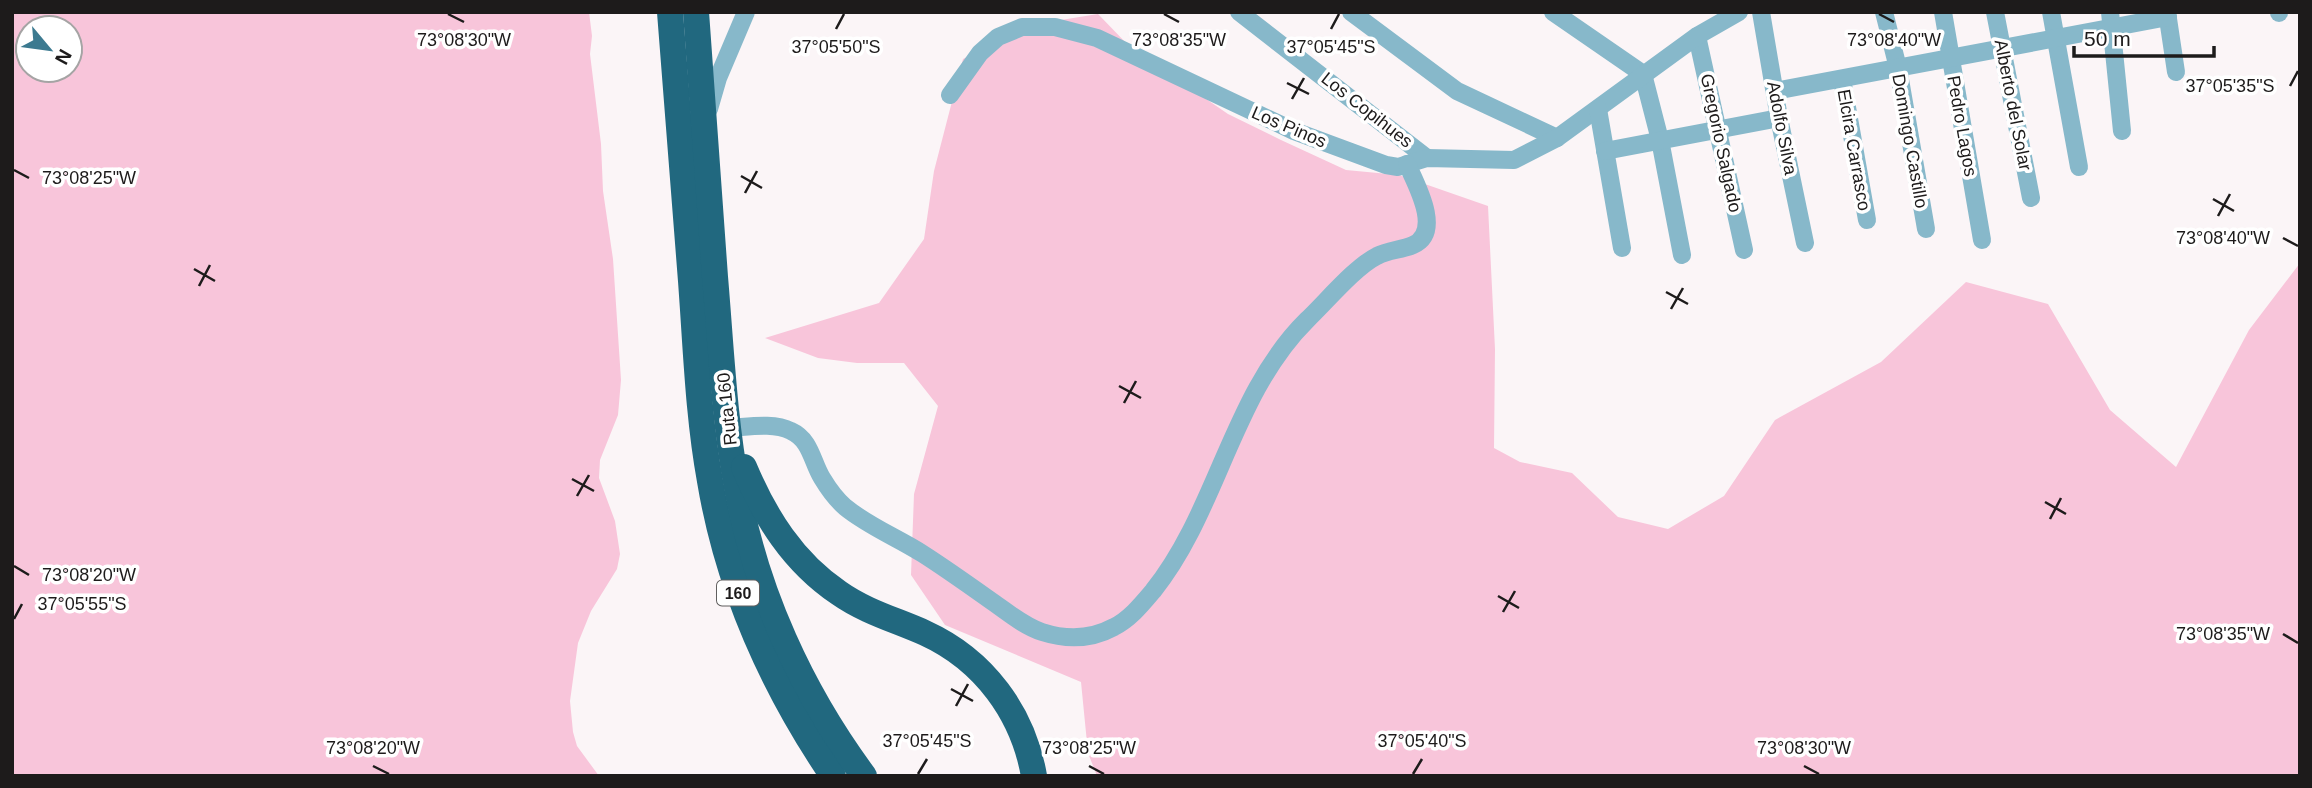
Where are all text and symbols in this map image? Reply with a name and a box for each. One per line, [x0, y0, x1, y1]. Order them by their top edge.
north arrow [14, 14, 84, 84]
scale bar [2074, 14, 2214, 58]
text: 50 m [2084, 27, 2131, 50]
text: 73°08'30"W [417, 30, 511, 50]
text: 73°08'35"W [1132, 30, 1226, 50]
text: 73°08'40"W [1847, 30, 1941, 50]
text: 37°05'50"S [791, 37, 881, 57]
text: 37°05'45"S [1286, 37, 1376, 57]
street label: Alberto del Solar [1990, 38, 2036, 172]
text: N [51, 46, 76, 68]
street label: Los Copihues [1317, 68, 1417, 152]
street label: Gregorio Salgado [1697, 72, 1745, 214]
street label: Domingo Castillo [1888, 72, 1932, 210]
street label: Pedro Lagos [1943, 74, 1981, 178]
text: 37°05'35"S [2185, 76, 2275, 96]
street label: Adolfo Silva [1763, 79, 1801, 178]
street label: Elcira Carrasco [1833, 88, 1875, 212]
street label: Los Pinos [1249, 102, 1329, 152]
text: 73°08'25"W [42, 168, 136, 188]
text: 73°08'40"W [2176, 228, 2270, 248]
street label: Ruta 160 [713, 372, 741, 446]
text: 73°08'20"W [42, 565, 136, 585]
road number: 160 [717, 580, 759, 606]
text: 37°05'55"S [37, 594, 127, 614]
text: 73°08'35"W [2176, 624, 2270, 644]
text: 37°05'45"S [882, 731, 972, 751]
text: 37°05'40"S [1377, 731, 1467, 751]
text: 73°08'20"W [326, 738, 420, 758]
text: 73°08'25"W [1042, 738, 1136, 758]
text: 73°08'30"W [1757, 738, 1851, 758]

